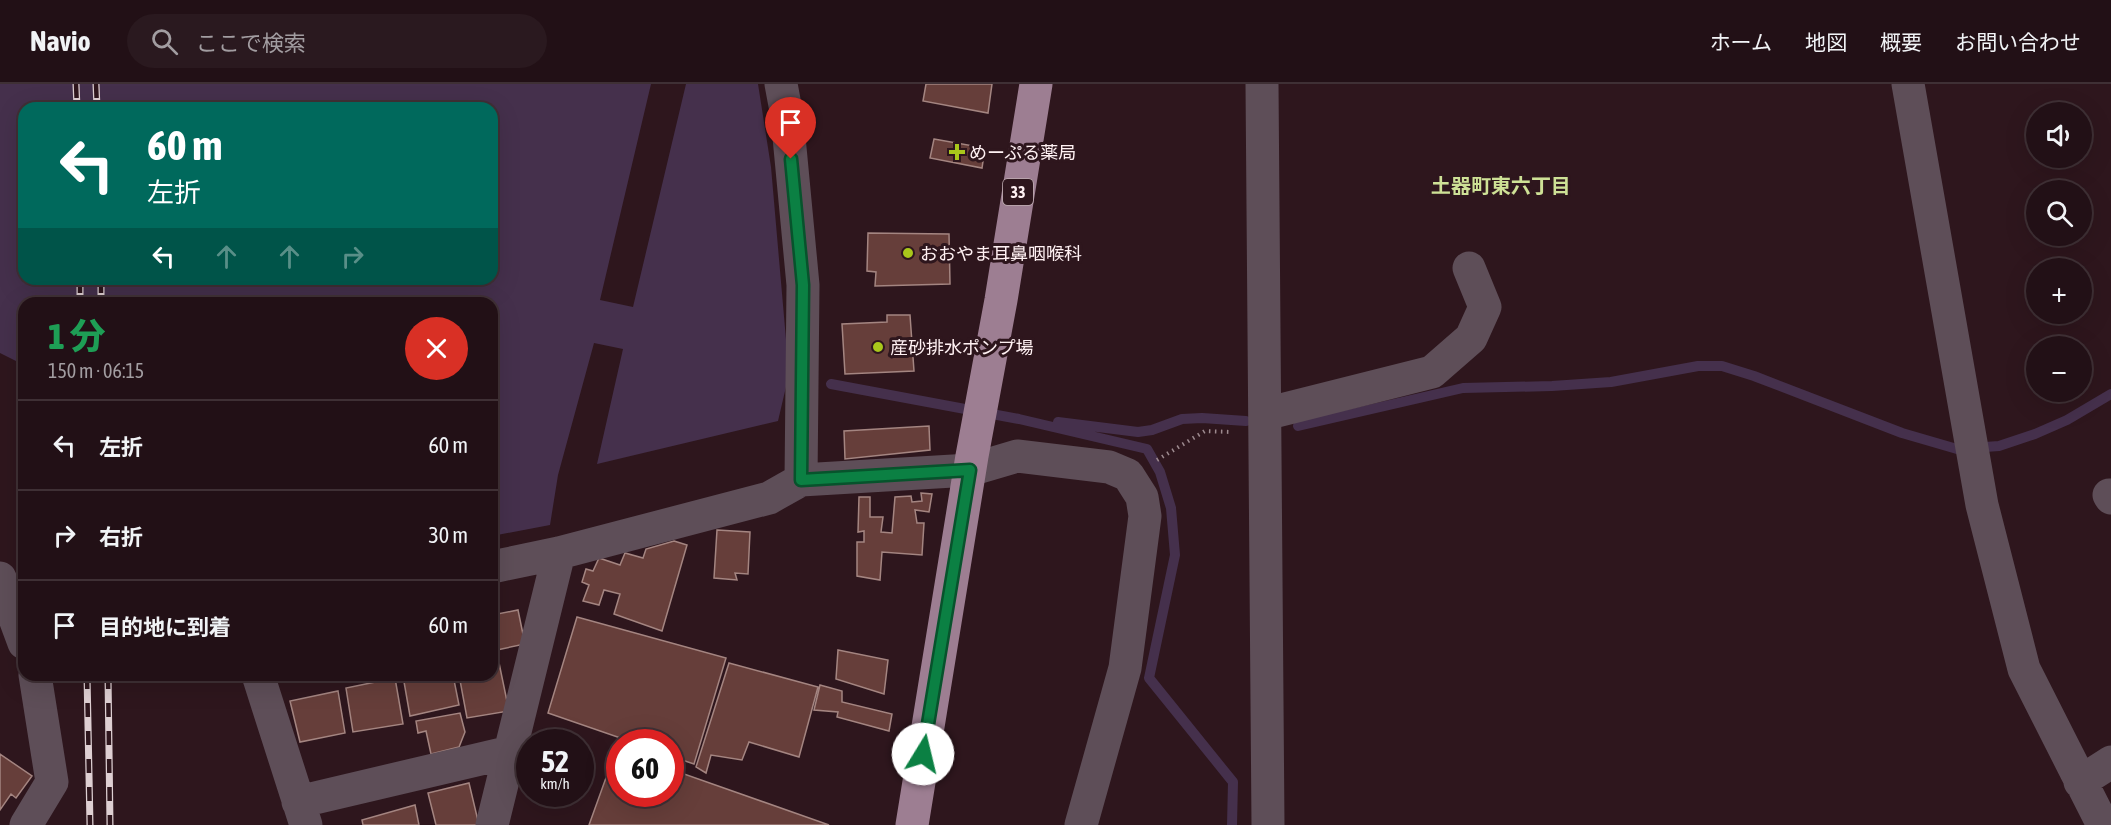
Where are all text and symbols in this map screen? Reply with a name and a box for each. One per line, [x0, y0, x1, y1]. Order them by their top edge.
search box [127, 14, 547, 68]
text: Navio [30, 25, 91, 57]
icon: search [148, 25, 181, 58]
text: ここで検索 [196, 30, 306, 56]
text: ホーム [1710, 30, 1772, 54]
text: 地図 [1805, 30, 1847, 54]
text: 概要 [1880, 30, 1922, 54]
text: お問い合わせ [1955, 30, 2081, 54]
pin [765, 97, 816, 159]
map controls [2026, 102, 2092, 402]
button: sound [2026, 102, 2092, 168]
icon: arrive [774, 106, 807, 139]
text: 60 m [147, 121, 222, 169]
icon: left [48, 126, 126, 204]
place label: めーぷる薬局 [969, 142, 1076, 163]
marker: めーぷる薬局 [950, 145, 964, 159]
district label: 土器町東六丁目 [1431, 174, 1571, 197]
text: 左折 [147, 177, 201, 208]
road number: 33 [1003, 179, 1033, 205]
button: search [2026, 180, 2092, 246]
icon: left [147, 240, 180, 273]
icon: ahead [210, 240, 243, 273]
icon: ahead [273, 240, 306, 273]
icon: right [336, 240, 369, 273]
place label: おおやま耳鼻咽喉科 [920, 243, 1082, 264]
marker: おおやま耳鼻咽喉科 [901, 246, 915, 260]
button: + [2026, 258, 2092, 324]
text: 1 分 [48, 315, 106, 357]
button: close [405, 317, 468, 380]
button: − [2026, 336, 2092, 402]
place label: 産砂排水ポンプ場 [890, 337, 1033, 358]
marker: 産砂排水ポンプ場 [871, 340, 885, 354]
text: 150 m · 06:15 [48, 359, 144, 382]
icon: left [48, 429, 81, 462]
text: 60 m [428, 432, 468, 458]
text: 左折 [99, 434, 143, 460]
icon: right [48, 519, 81, 552]
text: 30 m [428, 522, 468, 548]
text: 右折 [99, 524, 143, 550]
icon: arrive [48, 609, 81, 642]
text: 60 m [428, 612, 468, 638]
text: 目的地に到着 [99, 614, 231, 640]
position arrow [891, 722, 955, 786]
speed limit sign: 60 [606, 729, 684, 807]
text: 52 [541, 744, 569, 778]
text: km/h [540, 775, 570, 792]

